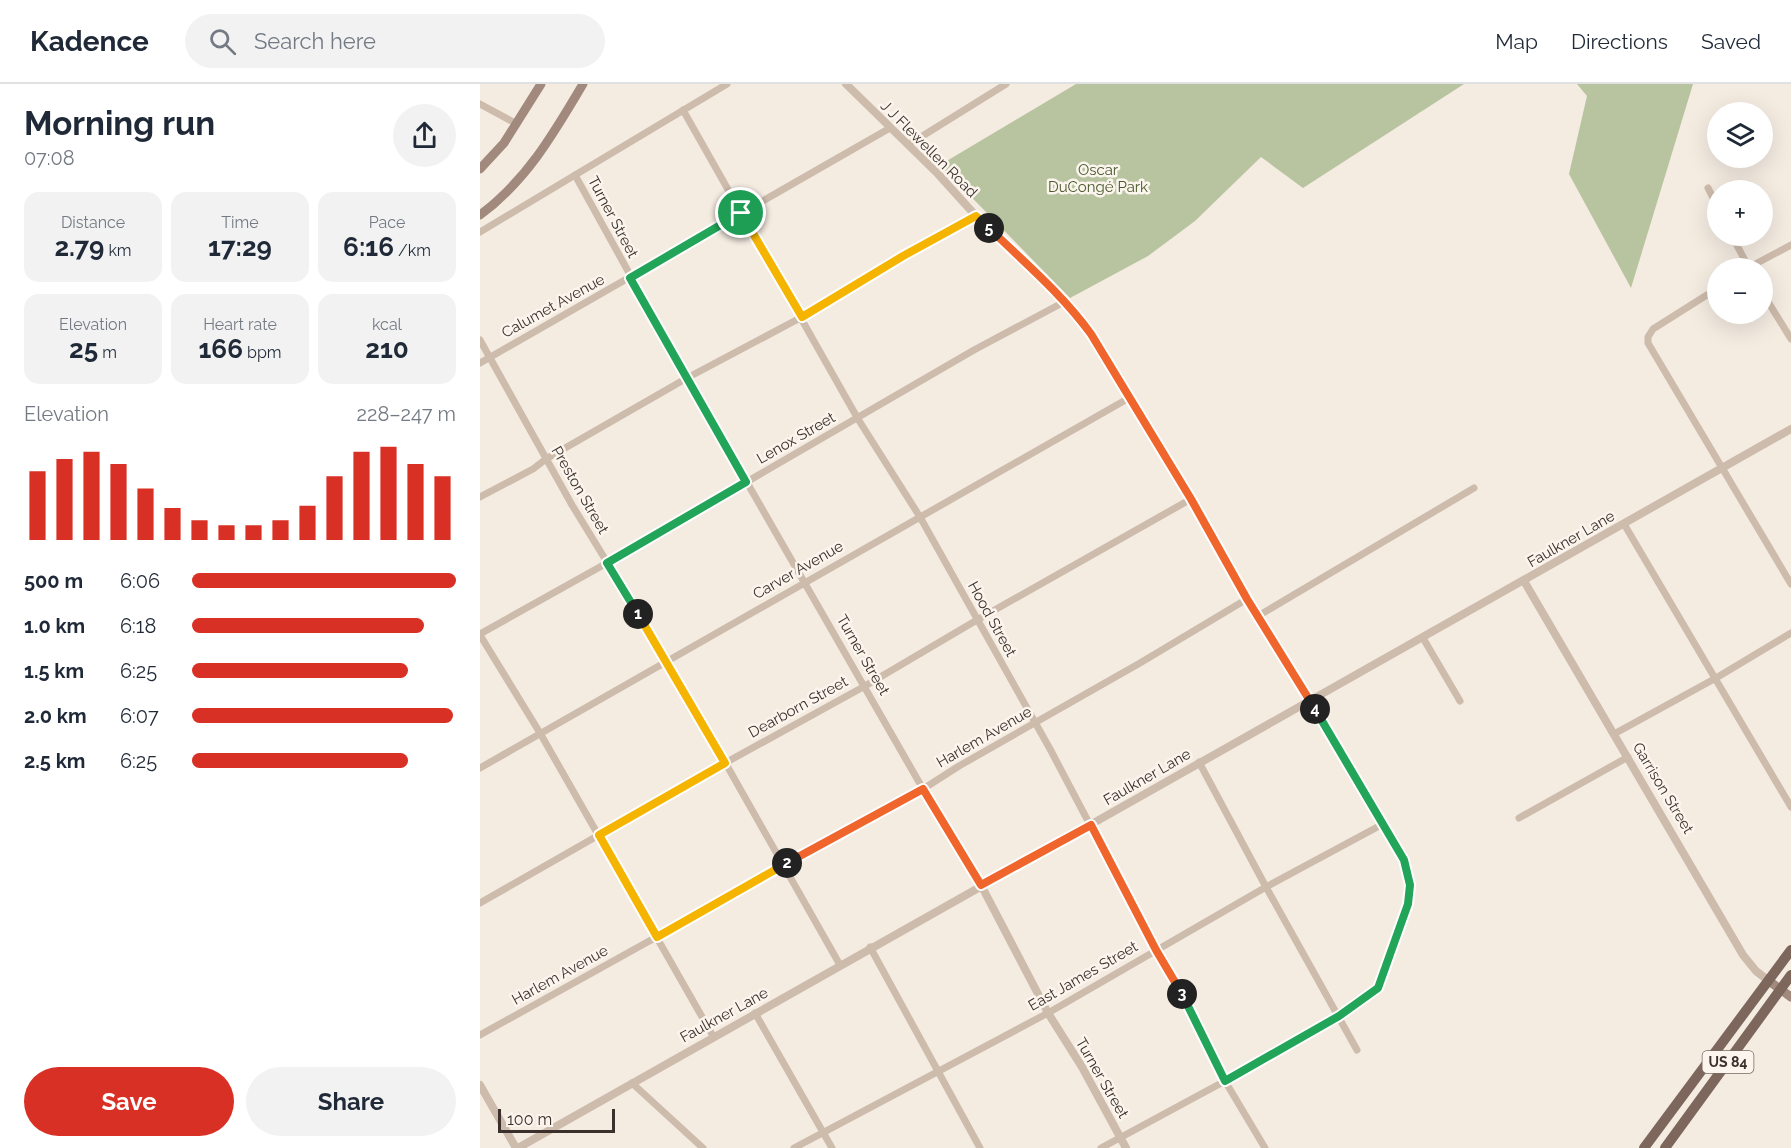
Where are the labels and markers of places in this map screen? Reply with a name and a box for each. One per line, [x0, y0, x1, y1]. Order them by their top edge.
pin [715, 187, 766, 238]
pin: 5 [974, 213, 1004, 243]
pin: 1 [623, 599, 653, 629]
pin: 4 [1300, 694, 1330, 724]
pin: 2 [772, 848, 802, 878]
pin: 3 [1167, 979, 1197, 1009]

